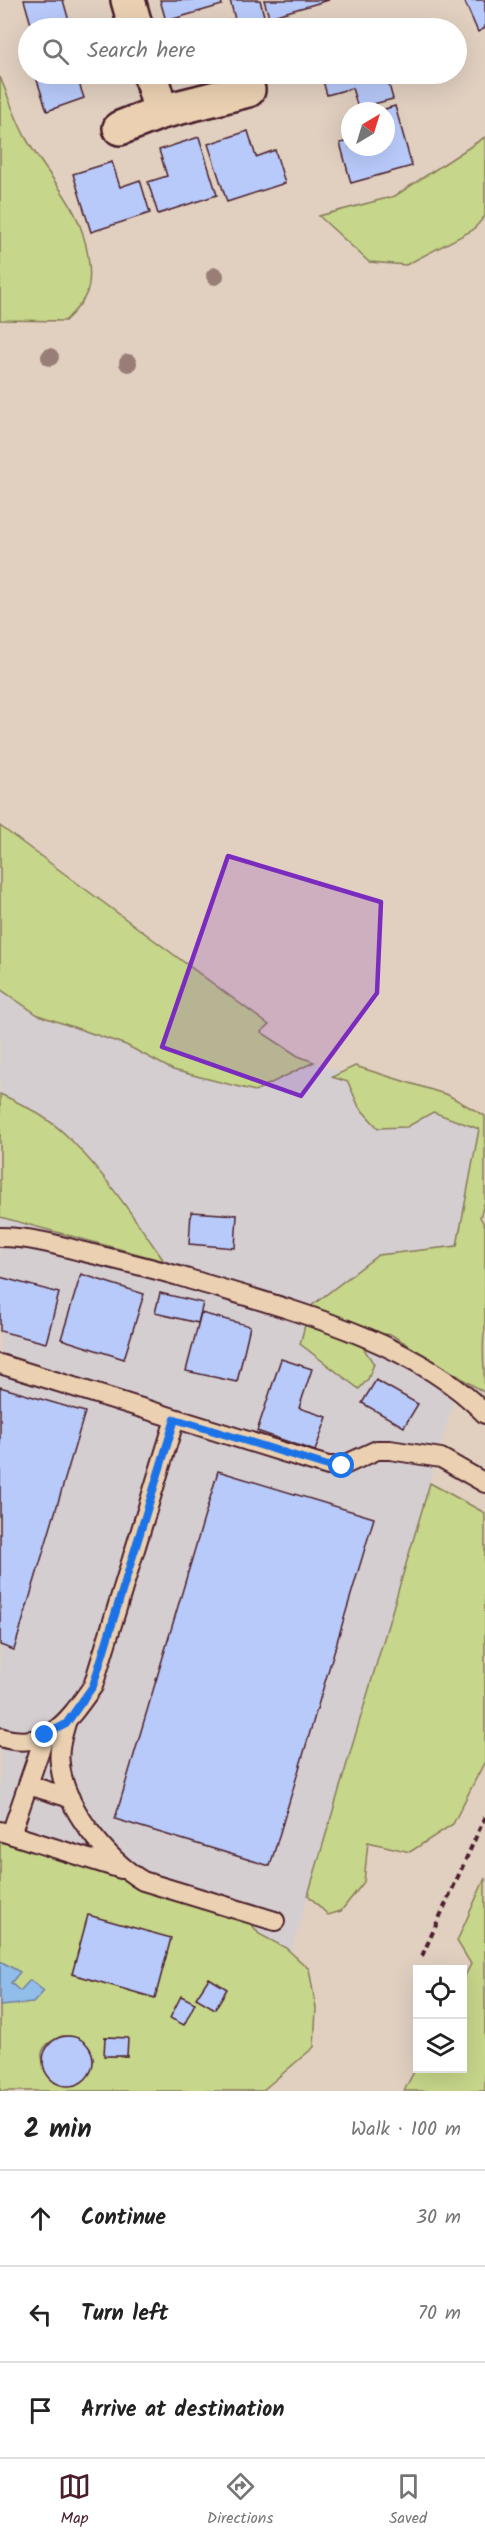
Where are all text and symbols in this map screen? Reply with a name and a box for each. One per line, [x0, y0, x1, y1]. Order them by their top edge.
search box [18, 18, 467, 84]
text: Search here [87, 34, 195, 69]
icon: search [39, 35, 72, 68]
north arrow [341, 102, 395, 156]
route start [328, 1452, 354, 1478]
route end [31, 1721, 57, 1747]
map controls [413, 1965, 467, 2073]
button: locate [413, 1965, 467, 2019]
button: layers [413, 2019, 467, 2073]
text: 2 min [24, 2109, 92, 2151]
text: Walk · 100 m [351, 2114, 461, 2146]
text: Continue [81, 2201, 166, 2236]
icon: ahead [24, 2202, 57, 2235]
text: 30 m [416, 2202, 461, 2234]
text: Turn left [81, 2297, 168, 2332]
icon: left [24, 2298, 57, 2331]
text: 70 m [418, 2298, 461, 2330]
text: Arrive at destination [81, 2393, 284, 2428]
icon: arrive [24, 2394, 57, 2427]
tab: Map [58, 2470, 91, 2531]
tab: Directions [207, 2470, 273, 2531]
tab: Saved [389, 2470, 427, 2531]

